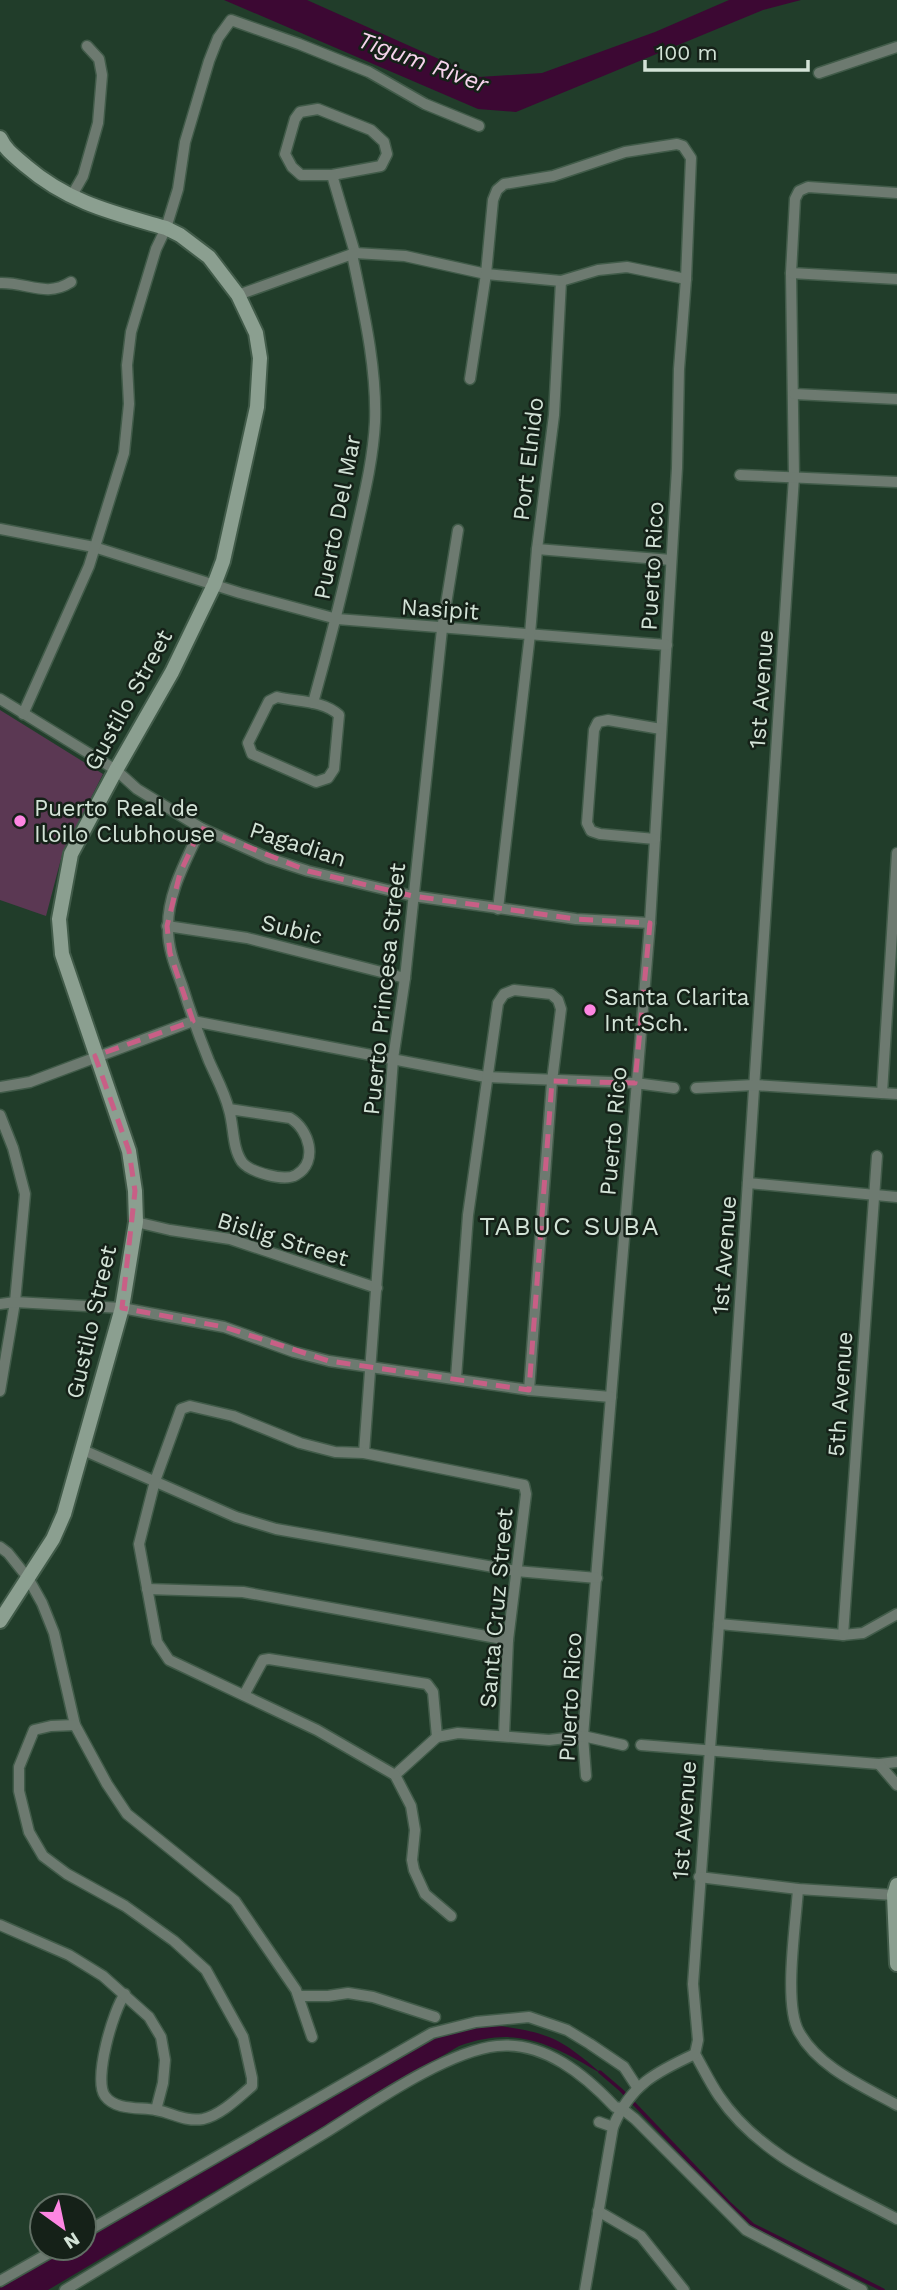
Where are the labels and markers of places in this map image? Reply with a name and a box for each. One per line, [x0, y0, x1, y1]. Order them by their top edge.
place label: Puerto Real de Iloilo Clubhouse [34, 795, 215, 848]
marker: Puerto Real de Iloilo Clubhouse [12, 813, 28, 829]
place label: Santa Clarita Int.Sch. [604, 984, 750, 1037]
marker: Santa Clarita Int.Sch. [582, 1002, 598, 1018]

